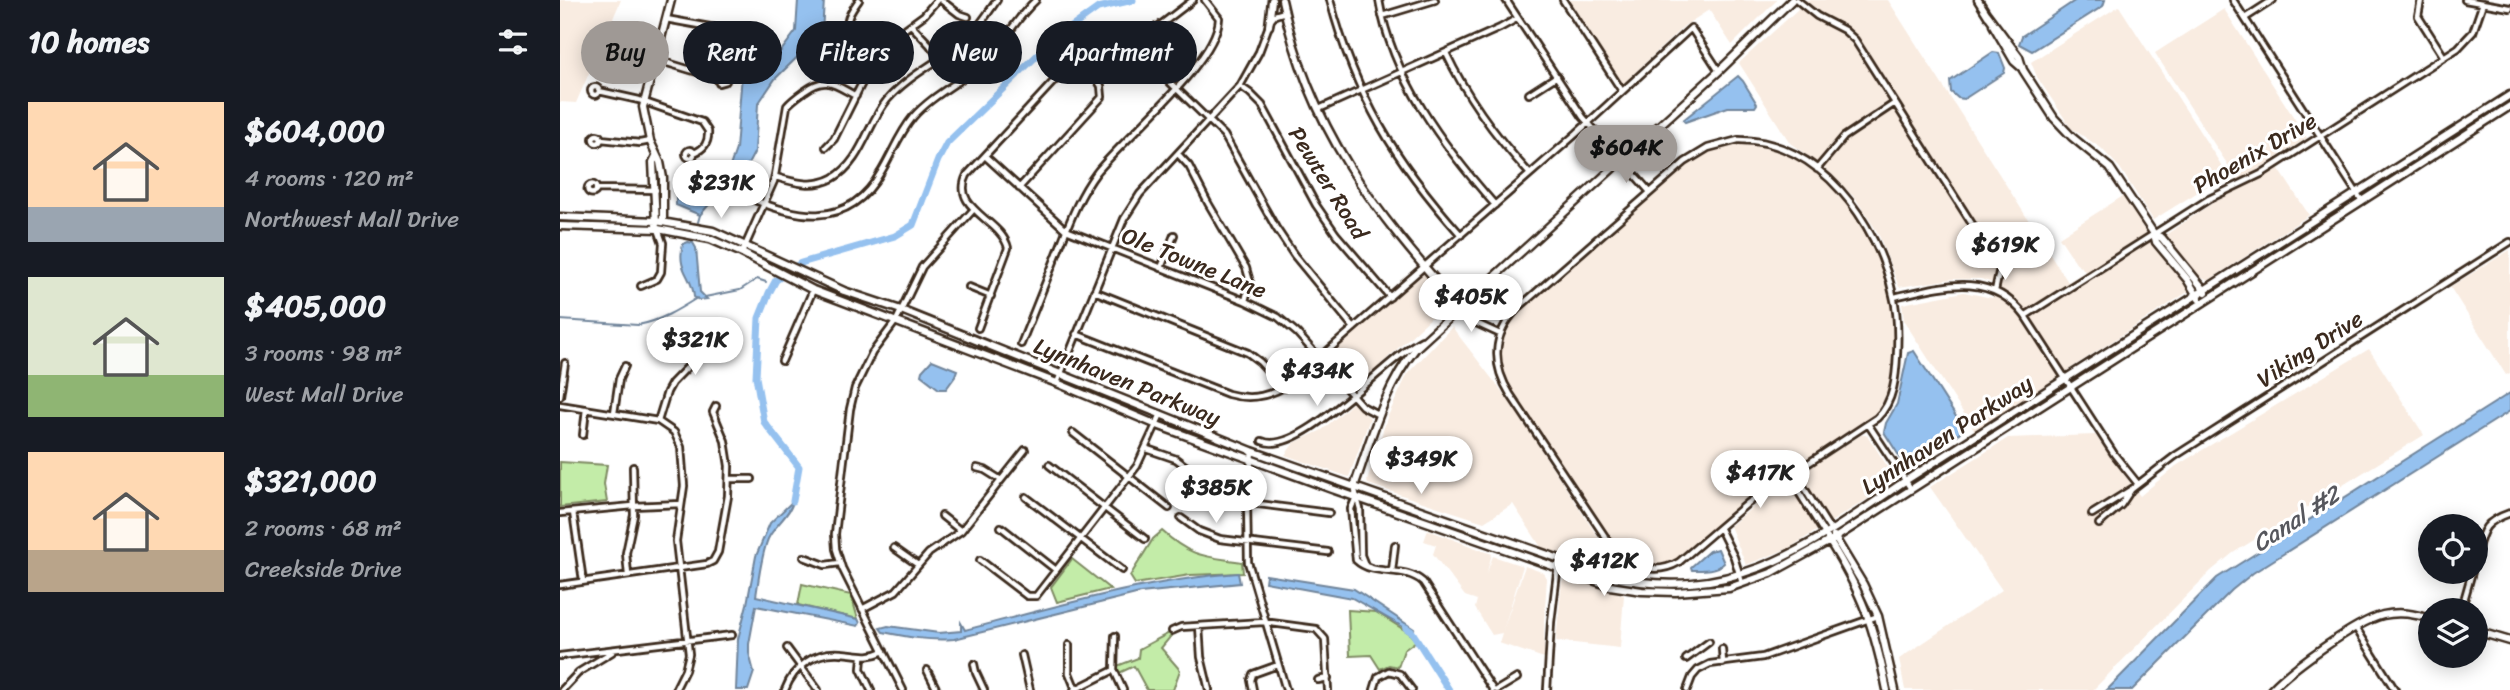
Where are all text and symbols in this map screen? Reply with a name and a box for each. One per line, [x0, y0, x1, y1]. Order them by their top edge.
text: 10 homes [28, 15, 149, 69]
chip: Buy [581, 21, 669, 84]
chip: Rent [683, 21, 782, 84]
chip: Filters [796, 21, 914, 84]
chip: New [928, 21, 1022, 84]
chip: Apartment [1036, 21, 1197, 84]
icon: filters [494, 23, 532, 61]
street label: Phoenix Drive [2185, 101, 2325, 205]
text: $604,000 [245, 104, 385, 158]
street label: Pewter Road [1277, 118, 1380, 250]
pin: $604K [1577, 125, 1675, 185]
text: $604K [1590, 127, 1662, 168]
icon: home [84, 130, 168, 214]
text: 4 rooms · 120 m² [245, 158, 414, 199]
pin: $231K [672, 160, 770, 220]
text: $231K [688, 162, 754, 203]
text: Northwest Mall Drive [245, 199, 459, 240]
street label: Ole Towne Lane [1115, 215, 1273, 311]
pin: $619K [1956, 222, 2054, 282]
text: $619K [1972, 224, 2038, 265]
pin: $405K [1422, 274, 1520, 334]
text: $405K [1435, 276, 1507, 317]
text: $405,000 [245, 279, 386, 333]
street label: Viking Drive [2248, 299, 2372, 399]
icon: home [84, 305, 168, 389]
pin: $321K [646, 318, 744, 377]
text: $321K [662, 319, 728, 360]
street label: Lynnhaven Parkway [1027, 326, 1227, 438]
text: 3 rooms · 98 m² [245, 333, 402, 374]
pin: $434K [1268, 348, 1366, 408]
text: $434K [1282, 350, 1352, 391]
street label: Lynnhaven Parkway [1853, 364, 2041, 506]
text: West Mall Drive [245, 374, 404, 415]
pin: $349K [1372, 436, 1470, 496]
text: $349K [1386, 438, 1456, 479]
pin: $417K [1711, 450, 1809, 510]
text: $417K [1727, 452, 1793, 493]
text: $321,000 [245, 454, 377, 508]
pin: $385K [1167, 466, 1265, 525]
text: $385K [1181, 467, 1251, 508]
water label: Canal #2 [2243, 473, 2351, 563]
icon: home [84, 480, 168, 564]
text: 2 rooms · 68 m² [245, 508, 402, 549]
map controls [2418, 514, 2488, 668]
button: locate [2418, 514, 2488, 584]
pin: $412K [1555, 538, 1653, 598]
text: $412K [1571, 540, 1637, 581]
text: Creekside Drive [245, 549, 402, 590]
button: layers [2418, 598, 2488, 668]

